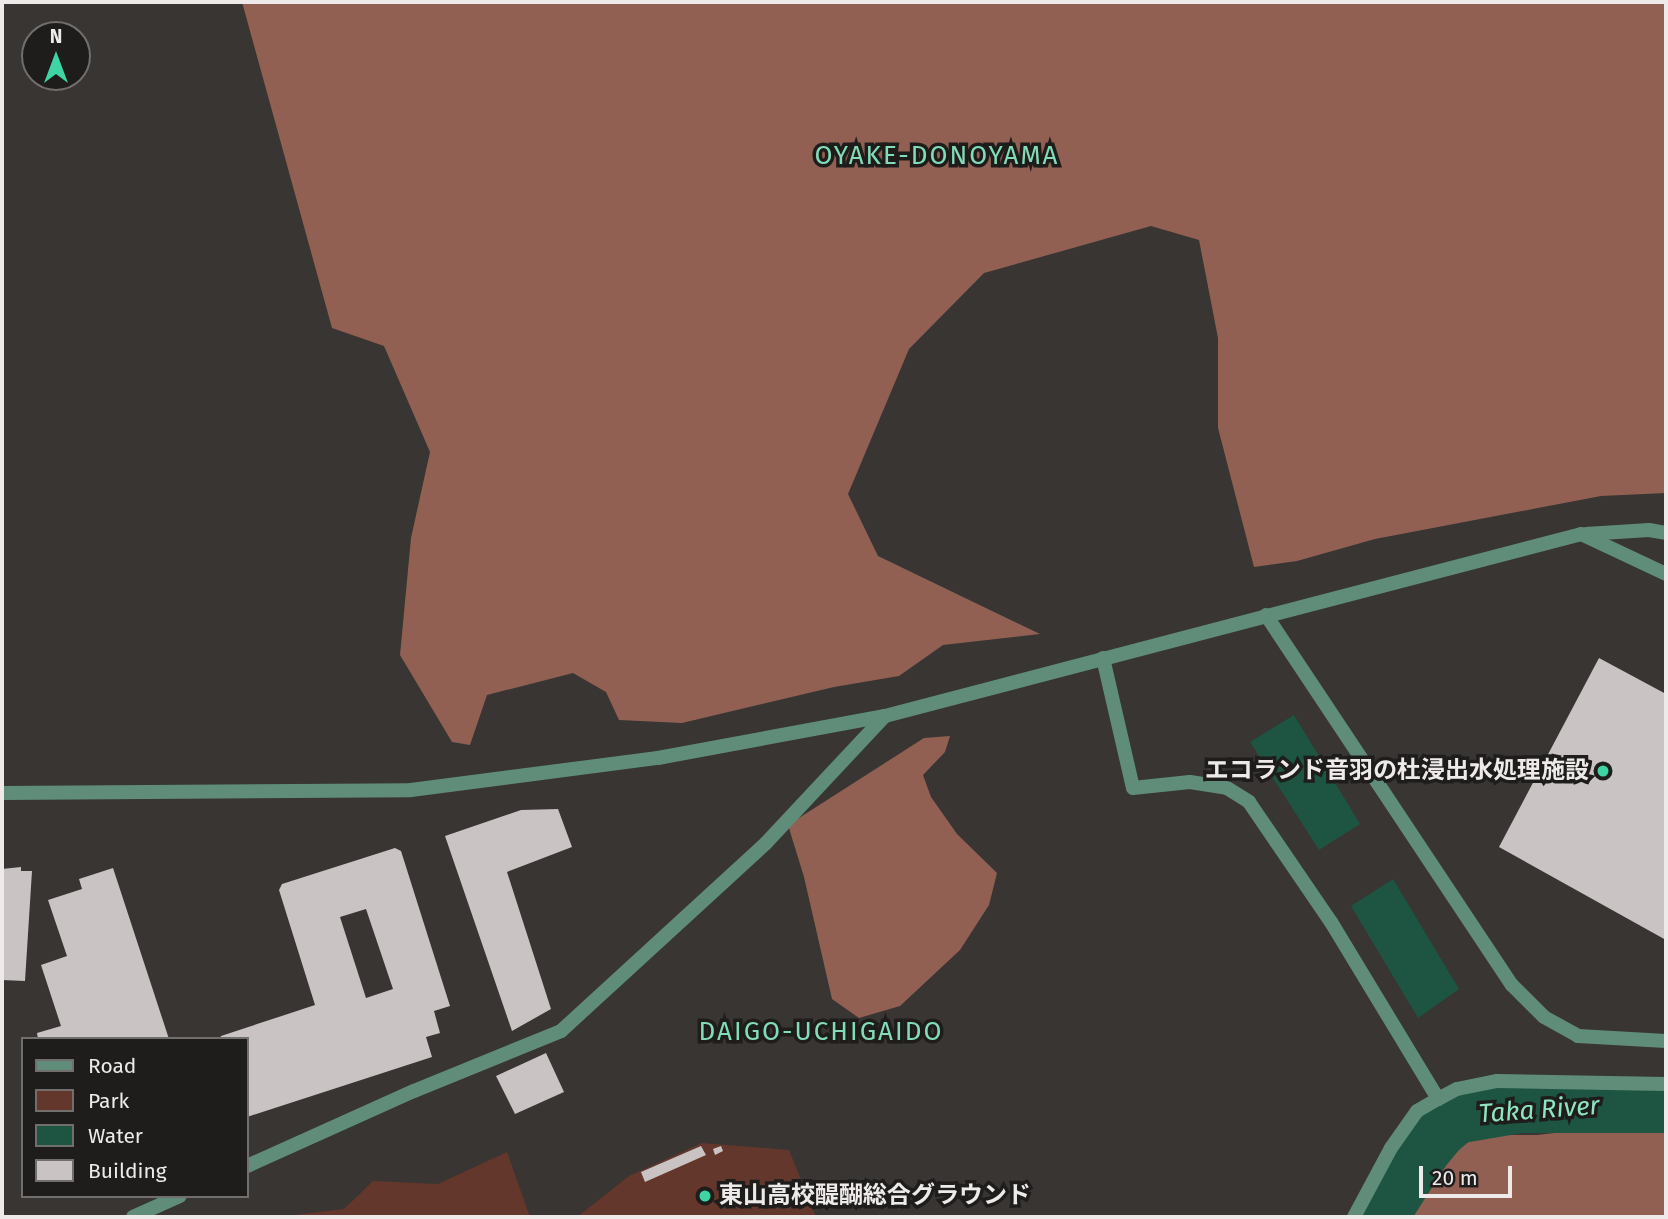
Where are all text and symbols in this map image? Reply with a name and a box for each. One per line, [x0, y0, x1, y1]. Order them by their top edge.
north arrow [21, 21, 91, 91]
text: N [50, 25, 62, 48]
district label: OYAKE-DONOYAMA [816, 140, 1058, 172]
place label: エコランド音羽の杜浸出水処理施設 [1205, 757, 1589, 785]
marker: エコランド音羽の杜浸出水処理施設 [1595, 763, 1611, 779]
district label: DAIGO-UCHIGAIDO [700, 1016, 942, 1048]
legend [21, 1037, 248, 1198]
text: Road [88, 1053, 136, 1079]
text: Park [88, 1088, 129, 1114]
water label: Taka River [1478, 1090, 1600, 1130]
text: Water [88, 1123, 143, 1149]
scale bar [1423, 1152, 1516, 1196]
text: Building [88, 1158, 167, 1184]
text: 20 m [1432, 1165, 1478, 1191]
place label: 東山高校醍醐総合グラウンド [719, 1182, 1031, 1210]
marker: 東山高校醍醐総合グラウンド [697, 1188, 713, 1204]

